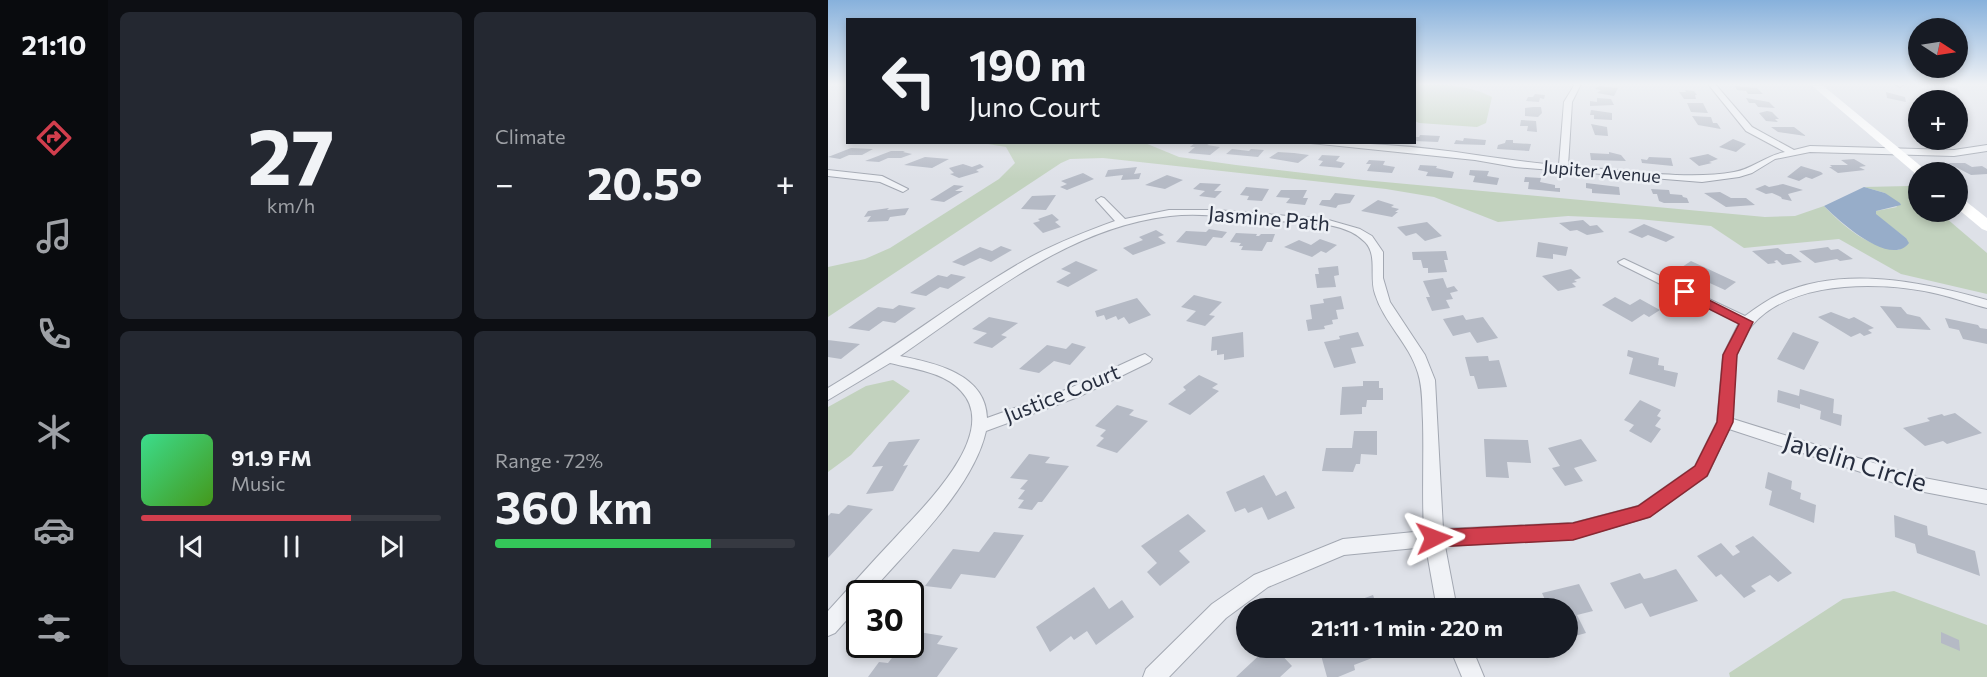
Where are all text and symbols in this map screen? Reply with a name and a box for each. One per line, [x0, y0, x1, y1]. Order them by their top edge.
north arrow [1908, 18, 1968, 78]
map controls [1908, 18, 1968, 222]
text: 21:10 [22, 28, 86, 61]
text: 190 m [969, 38, 1087, 90]
icon: left [870, 42, 948, 120]
text: Juno Court [969, 90, 1100, 123]
button: + [1908, 90, 1968, 150]
text: 27 [248, 106, 334, 201]
icon: directions [33, 117, 75, 159]
text: Climate [495, 124, 565, 148]
text: 20.5° [587, 154, 702, 209]
street label: Jupiter Avenue [1542, 155, 1662, 187]
text: − [495, 162, 514, 203]
text: + [776, 162, 795, 203]
button: − [1908, 162, 1968, 222]
text: km/h [267, 193, 315, 217]
street label: Jasmine Path [1207, 200, 1331, 235]
icon: music [33, 215, 75, 257]
pin [1659, 266, 1710, 317]
icon: arrive [1668, 275, 1701, 308]
icon: phone [33, 313, 75, 355]
street label: Justice Court [1000, 358, 1123, 427]
icon: climate [33, 411, 75, 453]
street label: Javelin Circle [1780, 424, 1931, 497]
text: 91.9 FM [231, 444, 312, 471]
text: Range · 72% [495, 448, 603, 472]
text: Music [231, 471, 285, 495]
text: 360 km [495, 478, 653, 533]
position arrow [1402, 506, 1466, 570]
icon: car [33, 509, 75, 551]
icon: previous [175, 530, 208, 563]
icon: pause [275, 530, 308, 563]
icon: next [375, 530, 408, 563]
speed limit sign: 30 [846, 580, 924, 658]
icon: filters [33, 607, 75, 649]
text: 21:11 · 1 min · 220 m [1311, 614, 1503, 641]

